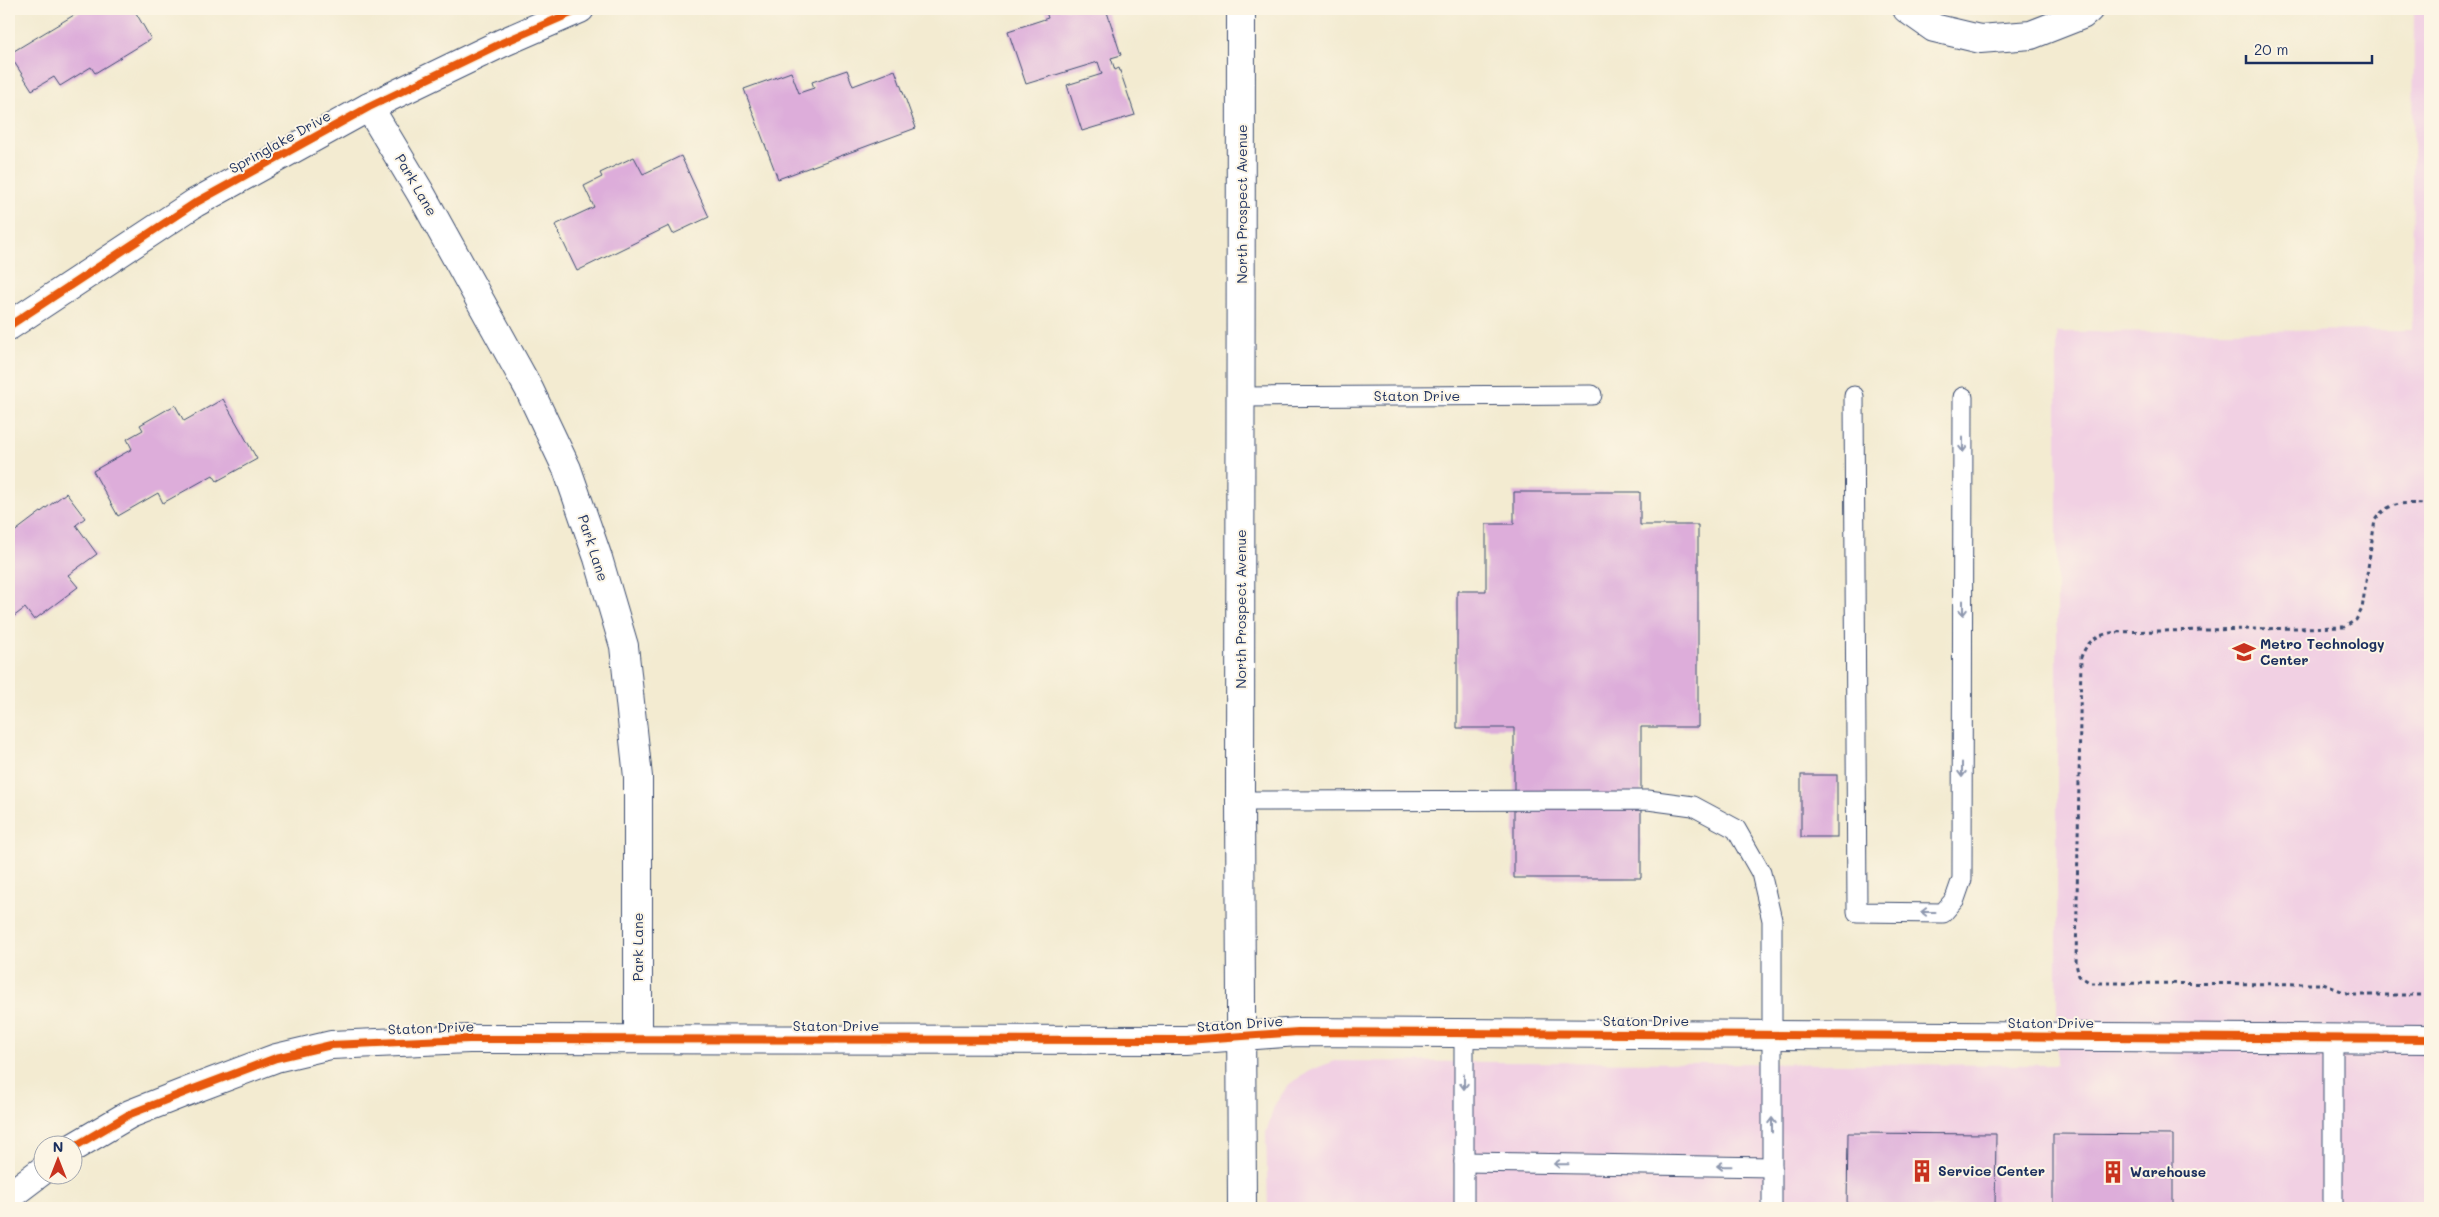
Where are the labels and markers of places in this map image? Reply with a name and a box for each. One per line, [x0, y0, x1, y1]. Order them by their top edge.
place label: Metro Technology Center [2260, 634, 2385, 669]
school or university icon: Metro Technology Center [2231, 639, 2257, 665]
building icon: Service Center [1909, 1158, 1935, 1184]
building icon: Warehouse [2100, 1159, 2126, 1185]
place label: Service Center [1938, 1161, 2045, 1180]
place label: Warehouse [2130, 1162, 2206, 1181]

